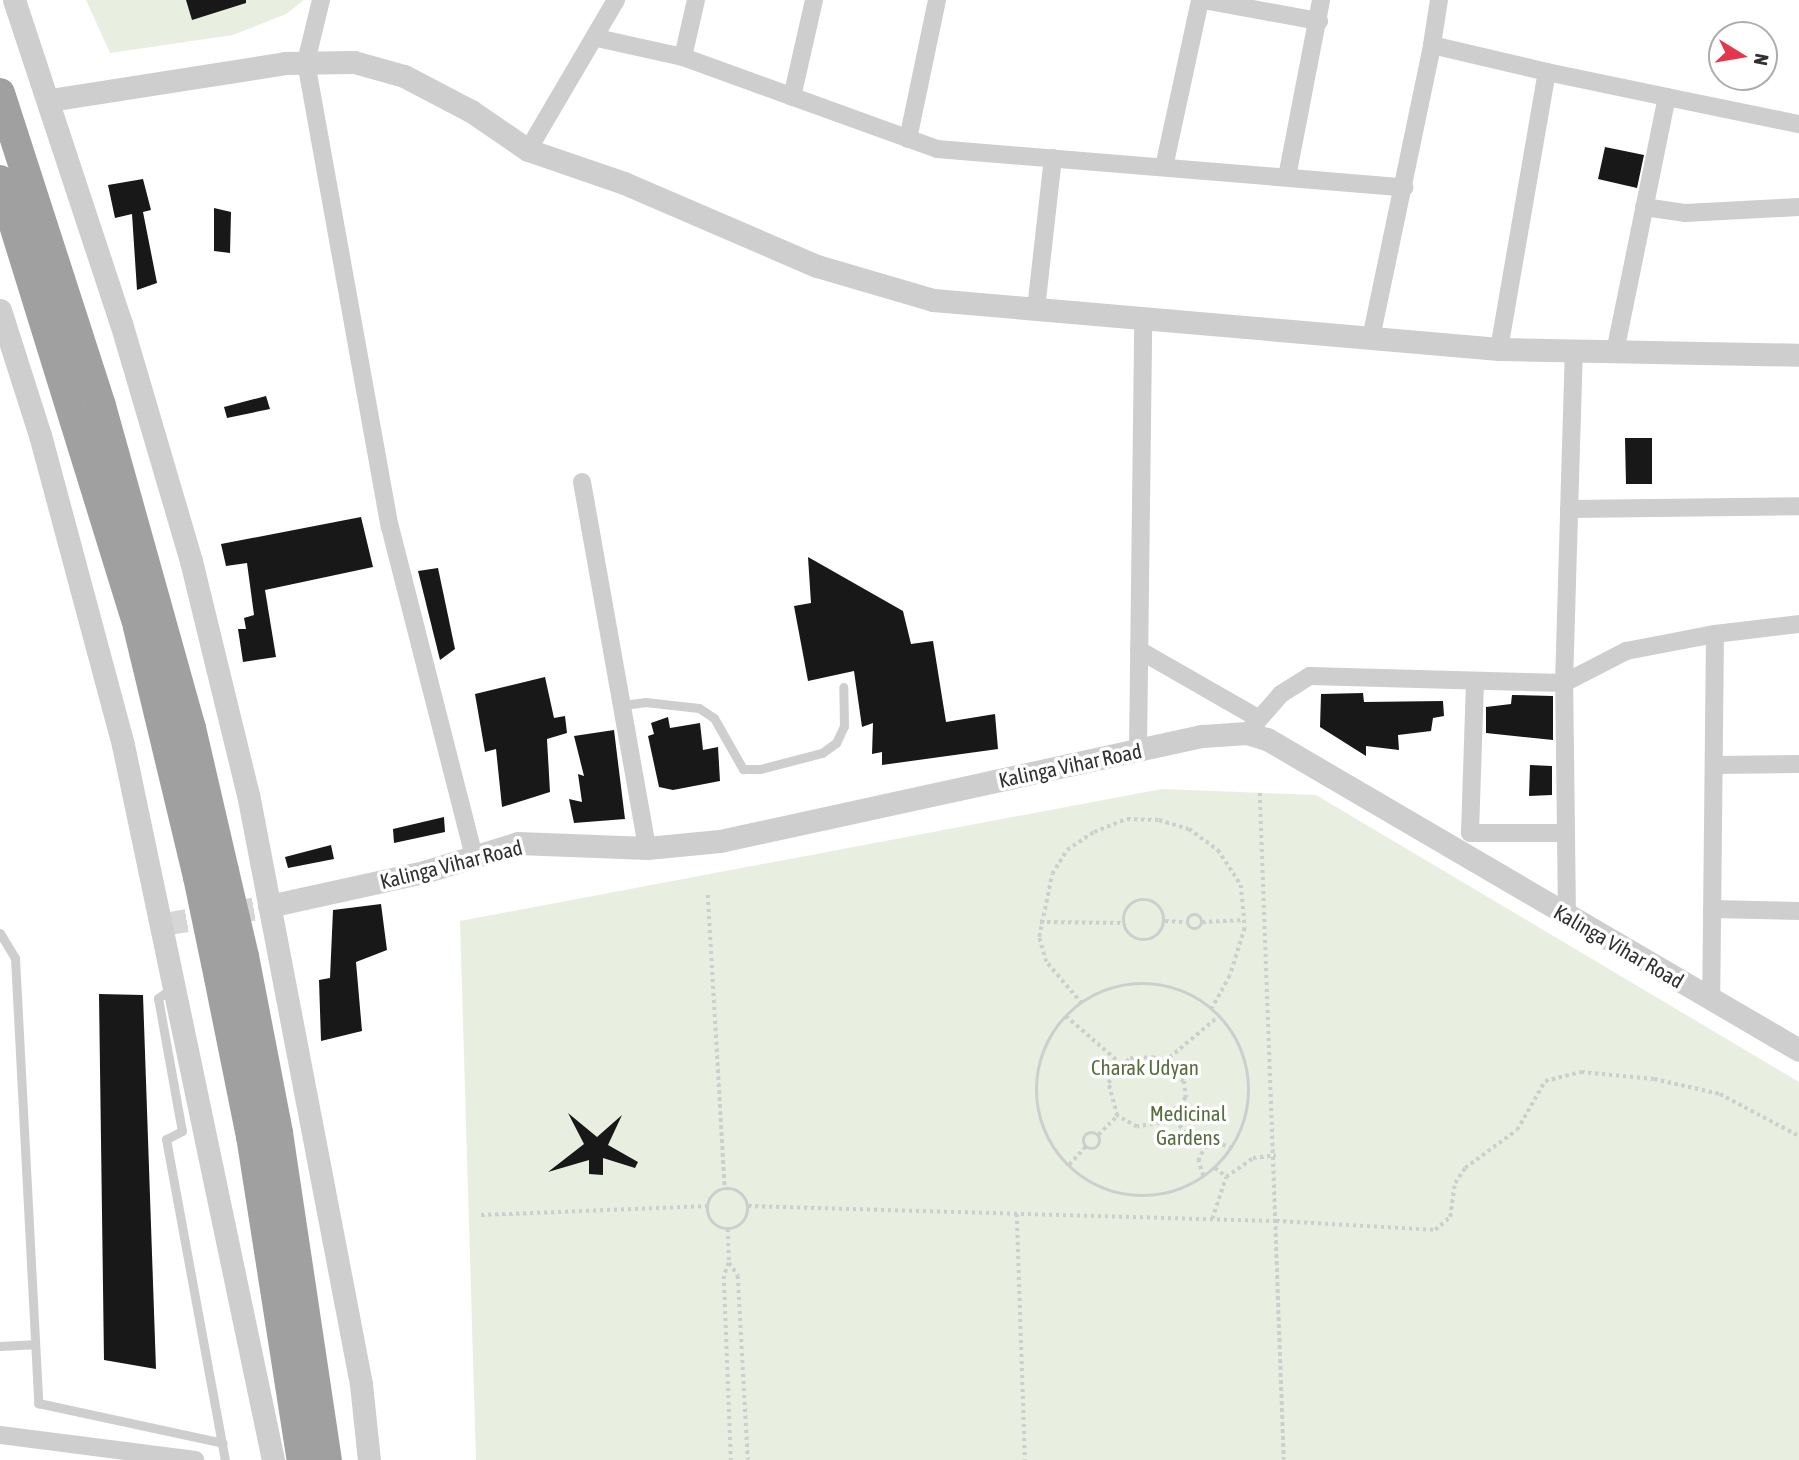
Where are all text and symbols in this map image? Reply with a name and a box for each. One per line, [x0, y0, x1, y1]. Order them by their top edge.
north arrow [1708, 21, 1778, 91]
text: N [1750, 52, 1774, 67]
street label: Kalinga Vihar Road [996, 738, 1144, 792]
street label: Kalinga Vihar Road [377, 834, 525, 894]
street label: Kalinga Vihar Road [1550, 899, 1688, 993]
park label: Charak Udyan [1091, 1054, 1199, 1080]
park label: Medicinal Gardens [1150, 1100, 1226, 1150]

